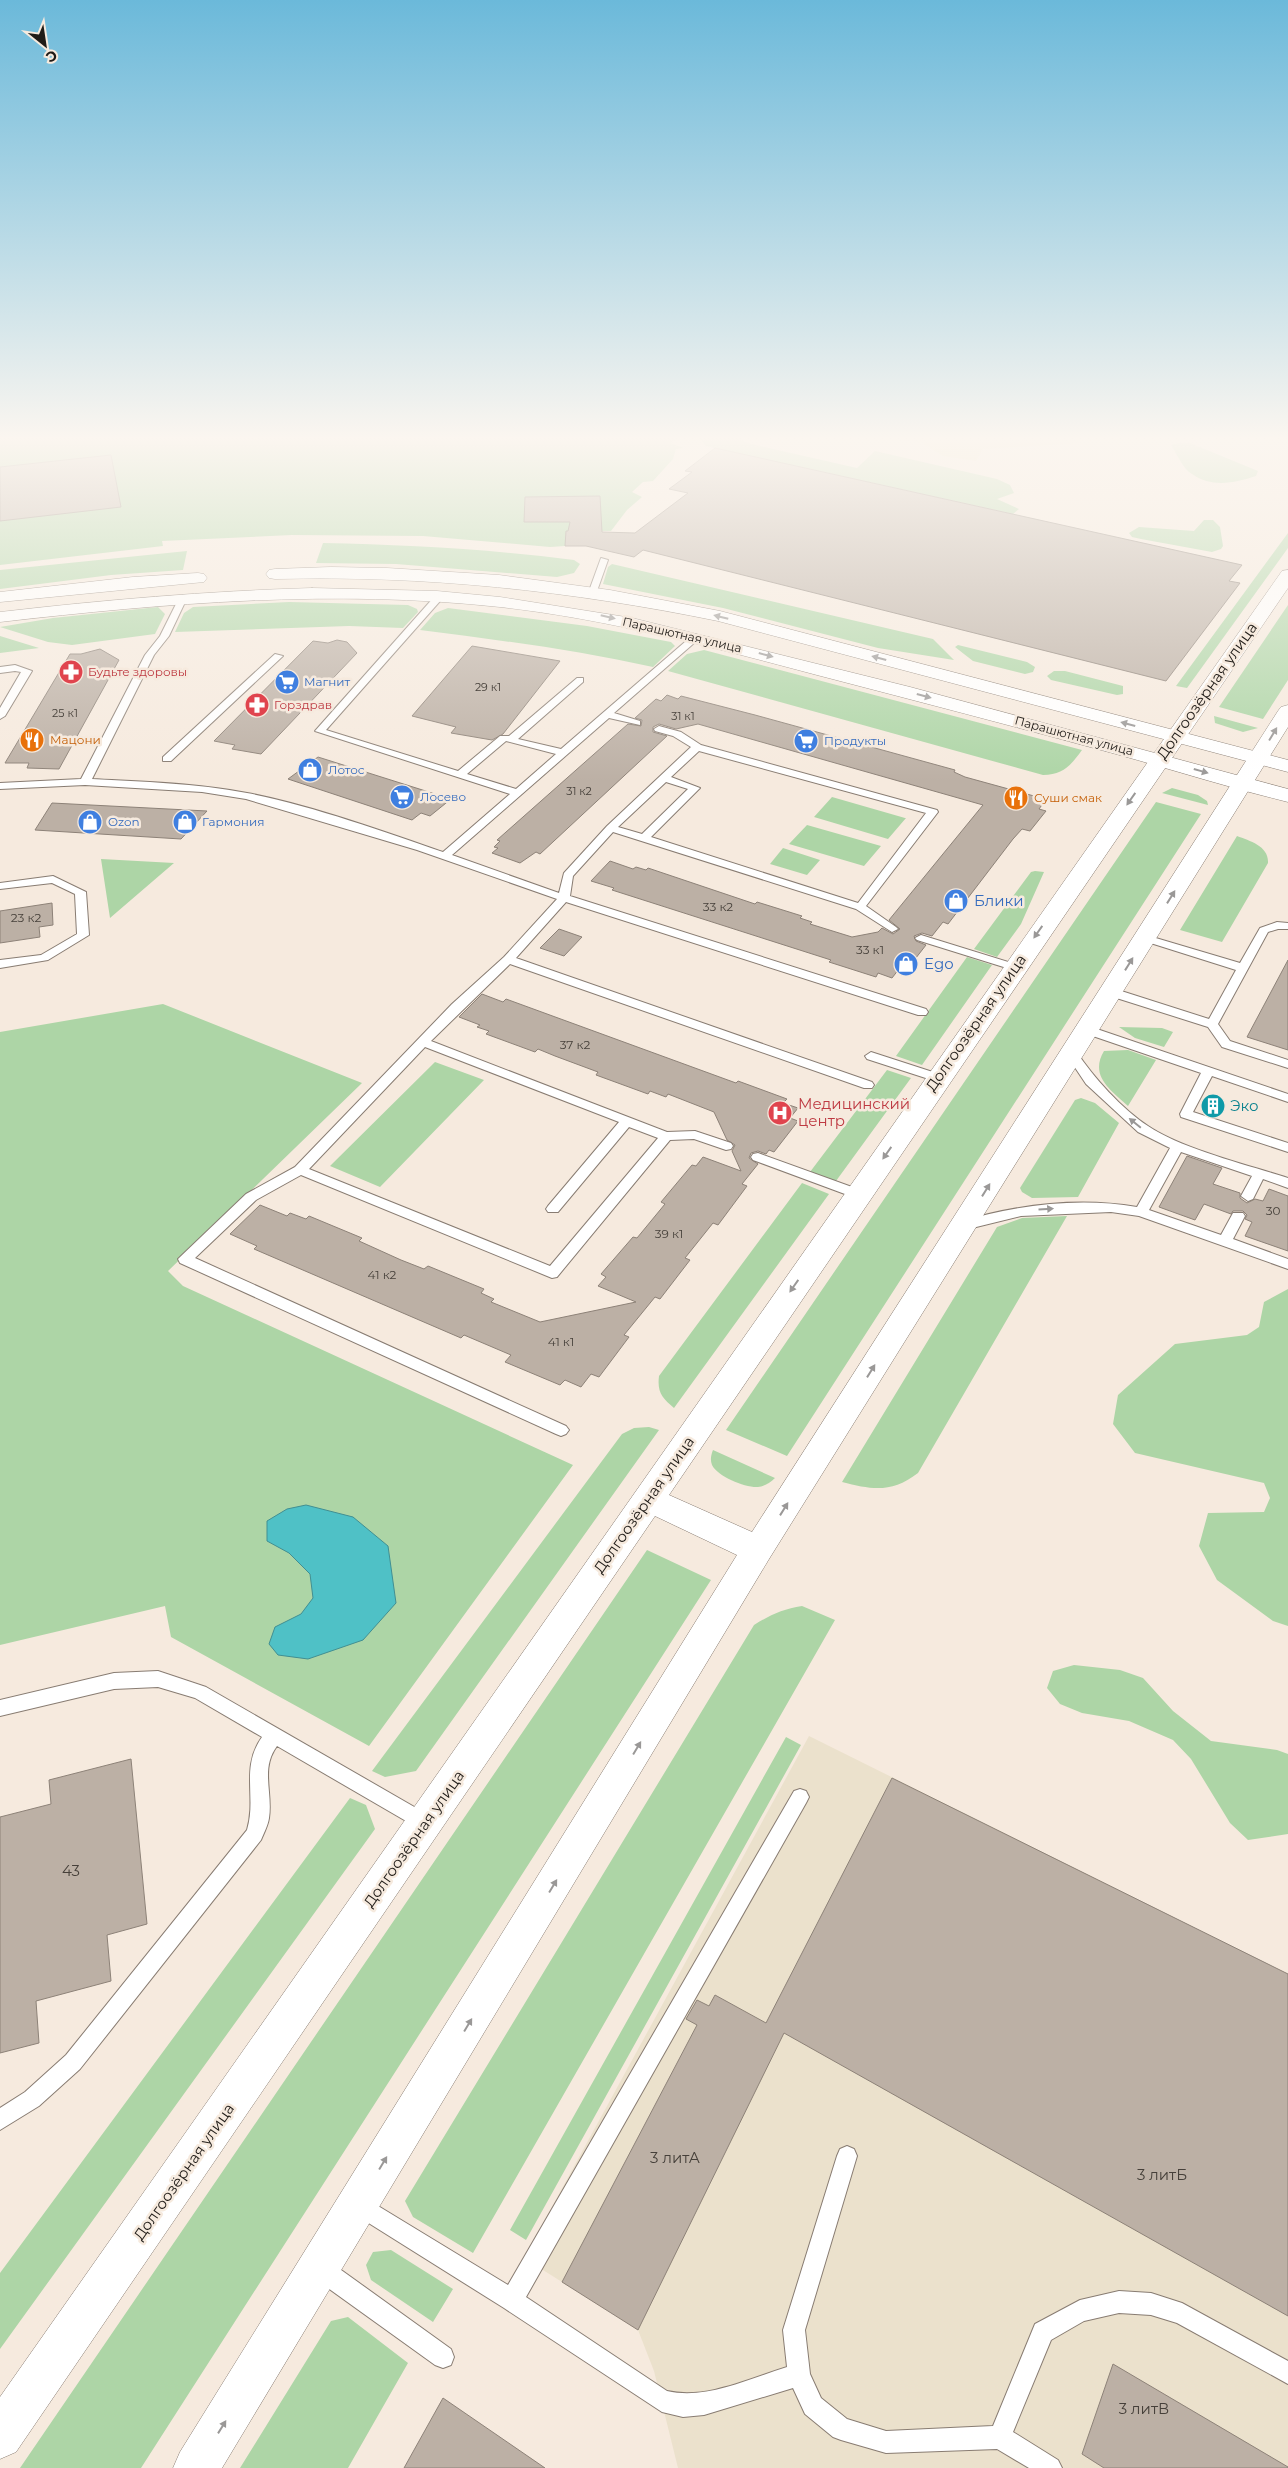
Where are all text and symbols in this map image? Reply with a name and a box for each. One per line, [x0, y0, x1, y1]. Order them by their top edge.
north arrow [20, 20, 70, 70]
text: С [43, 46, 60, 67]
one-way arrow [601, 613, 616, 621]
street label: Парашютная улица [621, 613, 743, 656]
one-way arrow [714, 613, 729, 621]
street label: Долгоозёрная улица [1152, 619, 1261, 763]
one-way arrow [759, 652, 774, 660]
one-way arrow [871, 654, 886, 662]
pharmacy icon: Будьте здоровы [58, 659, 84, 685]
place label: Будьте здоровы [88, 664, 187, 679]
supermarket icon: Магнит [274, 669, 300, 695]
place label: Магнит [304, 674, 351, 689]
house number: 29 к1 [475, 680, 501, 694]
pharmacy icon: Горздрав [244, 692, 270, 718]
one-way arrow [916, 693, 931, 701]
place label: Горздрав [274, 697, 332, 712]
house number: 25 к1 [52, 706, 78, 720]
house number: 31 к1 [671, 709, 695, 723]
street label: Парашютная улица [1013, 712, 1135, 759]
one-way arrow [1120, 719, 1135, 727]
restaurant icon: Мацони [19, 727, 45, 753]
supermarket icon: Продукты [793, 728, 819, 754]
one-way arrow [1269, 728, 1278, 741]
place label: Мацони [50, 732, 101, 747]
place label: Продукты [824, 733, 886, 748]
shop icon: Лотос [297, 757, 323, 783]
place label: Лотос [328, 762, 365, 777]
one-way arrow [1194, 768, 1209, 776]
supermarket icon: Лосево [389, 784, 415, 810]
house number: 31 к2 [566, 784, 592, 798]
restaurant icon: Суши смак [1003, 785, 1029, 811]
place label: Лосево [420, 789, 466, 804]
place label: Суши смак [1034, 790, 1102, 805]
one-way arrow [1126, 792, 1136, 806]
shop icon: Ozon [77, 809, 103, 835]
shop icon: Гармония [172, 809, 198, 835]
place label: Ozon [108, 814, 140, 829]
place label: Гармония [202, 814, 265, 829]
shop icon: Блики [943, 888, 969, 914]
place label: Блики [974, 891, 1024, 910]
one-way arrow [1167, 891, 1176, 904]
house number: 33 к2 [703, 899, 733, 914]
house number: 23 к2 [11, 910, 41, 925]
one-way arrow [1033, 926, 1043, 939]
house number: 33 к1 [856, 942, 884, 957]
shop icon: Ego [893, 951, 919, 977]
street label: Долгоозёрная улица [921, 951, 1030, 1095]
place label: Ego [924, 954, 954, 973]
one-way arrow [1125, 957, 1134, 970]
house number: 37 к2 [560, 1037, 590, 1052]
building icon: Эко [1200, 1093, 1226, 1119]
place label: Медицинский центр [798, 1094, 910, 1130]
place label: Эко [1230, 1096, 1259, 1115]
hospital icon: Медицинский центр [767, 1100, 793, 1126]
one-way arrow [1129, 1117, 1142, 1128]
one-way arrow [882, 1146, 892, 1159]
one-way arrow [982, 1183, 991, 1196]
house number: 30 [1266, 1203, 1280, 1218]
one-way arrow [1038, 1205, 1054, 1213]
house number: 39 к1 [655, 1226, 683, 1241]
house number: 41 к2 [368, 1267, 397, 1282]
one-way arrow [789, 1280, 799, 1293]
house number: 41 к1 [548, 1334, 574, 1349]
one-way arrow [867, 1365, 876, 1378]
street label: Долгоозёрная улица [589, 1433, 698, 1577]
one-way arrow [780, 1502, 789, 1515]
one-way arrow [633, 1741, 642, 1754]
street label: Долгоозёрная улица [359, 1767, 468, 1911]
house number: 43 [62, 1861, 80, 1880]
one-way arrow [548, 1880, 557, 1893]
one-way arrow [463, 2018, 472, 2031]
street label: Долгоозёрная улица [129, 2100, 238, 2244]
house number: 3 литА [650, 2148, 700, 2167]
one-way arrow [378, 2157, 387, 2170]
house number: 3 литБ [1137, 2165, 1187, 2184]
house number: 3 литВ [1119, 2399, 1169, 2418]
one-way arrow [217, 2420, 226, 2433]

